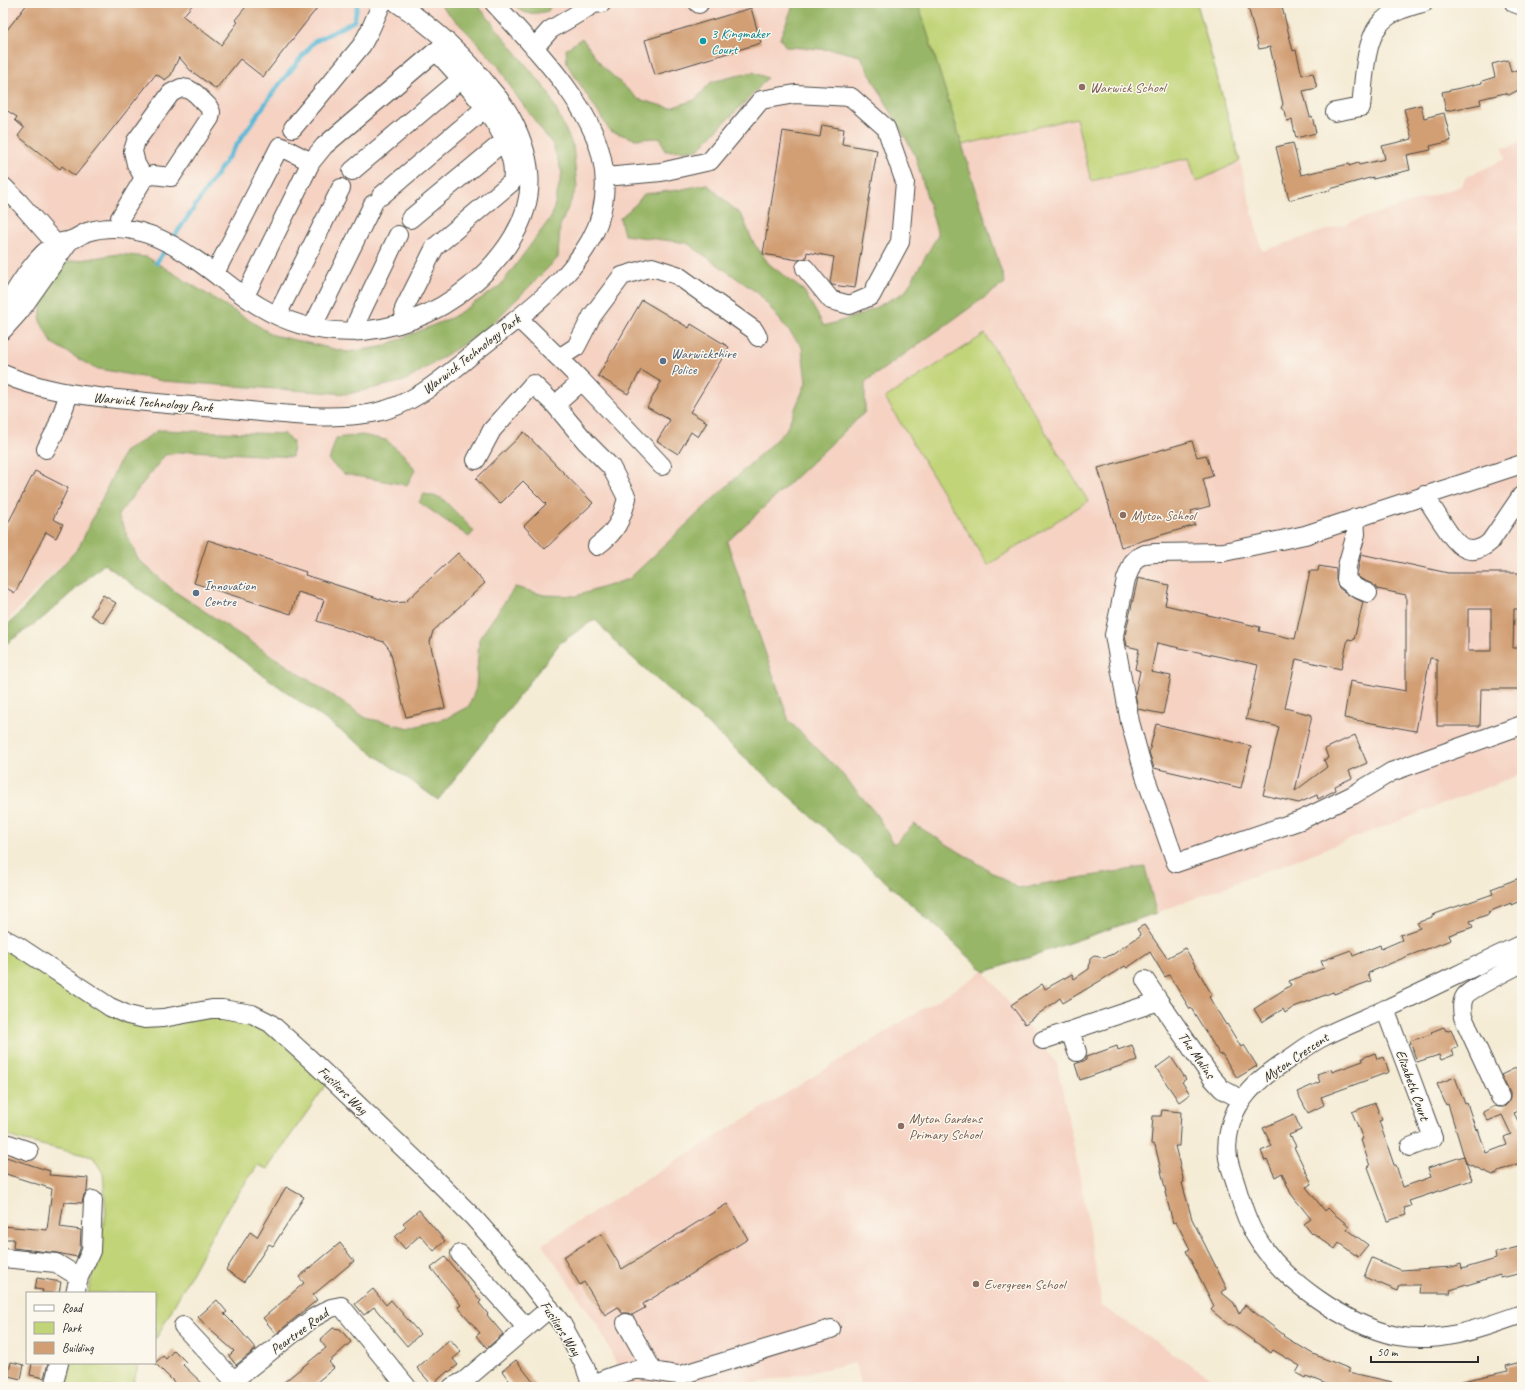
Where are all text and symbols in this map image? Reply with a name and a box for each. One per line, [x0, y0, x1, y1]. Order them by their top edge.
place label: 3 Kingmaker Court [711, 25, 771, 58]
marker: 3 Kingmaker Court [698, 36, 708, 46]
place label: Warwick School [1090, 79, 1168, 96]
marker: Warwick School [1077, 82, 1087, 92]
street label: Warwick Technology Park [419, 310, 524, 398]
place label: Warwickshire Police [671, 345, 737, 378]
marker: Warwickshire Police [658, 356, 668, 366]
street label: Warwick Technology Park [93, 389, 214, 416]
place label: Myton School [1131, 507, 1198, 524]
marker: Myton School [1118, 510, 1128, 520]
place label: Innovation Centre [204, 577, 256, 610]
marker: Innovation Centre [191, 588, 201, 598]
street label: Myton Crescent [1259, 1028, 1333, 1086]
street label: The Malins [1174, 1029, 1219, 1083]
street label: Elizabeth Court [1392, 1048, 1434, 1124]
street label: Fusiliers Way [314, 1063, 372, 1119]
place label: Myton Gardens Primary School [909, 1110, 984, 1143]
marker: Myton Gardens Primary School [896, 1121, 906, 1131]
place label: Evergreen School [984, 1276, 1068, 1293]
marker: Evergreen School [971, 1279, 981, 1289]
legend [26, 1292, 156, 1364]
street label: Fusiliers Way [537, 1298, 585, 1360]
text: Road [62, 1300, 84, 1316]
street label: Peartree Road [267, 1303, 333, 1358]
text: Park [62, 1320, 83, 1336]
scale bar [1371, 1338, 1478, 1364]
text: Building [62, 1340, 94, 1356]
text: 50 m [1377, 1344, 1399, 1360]

